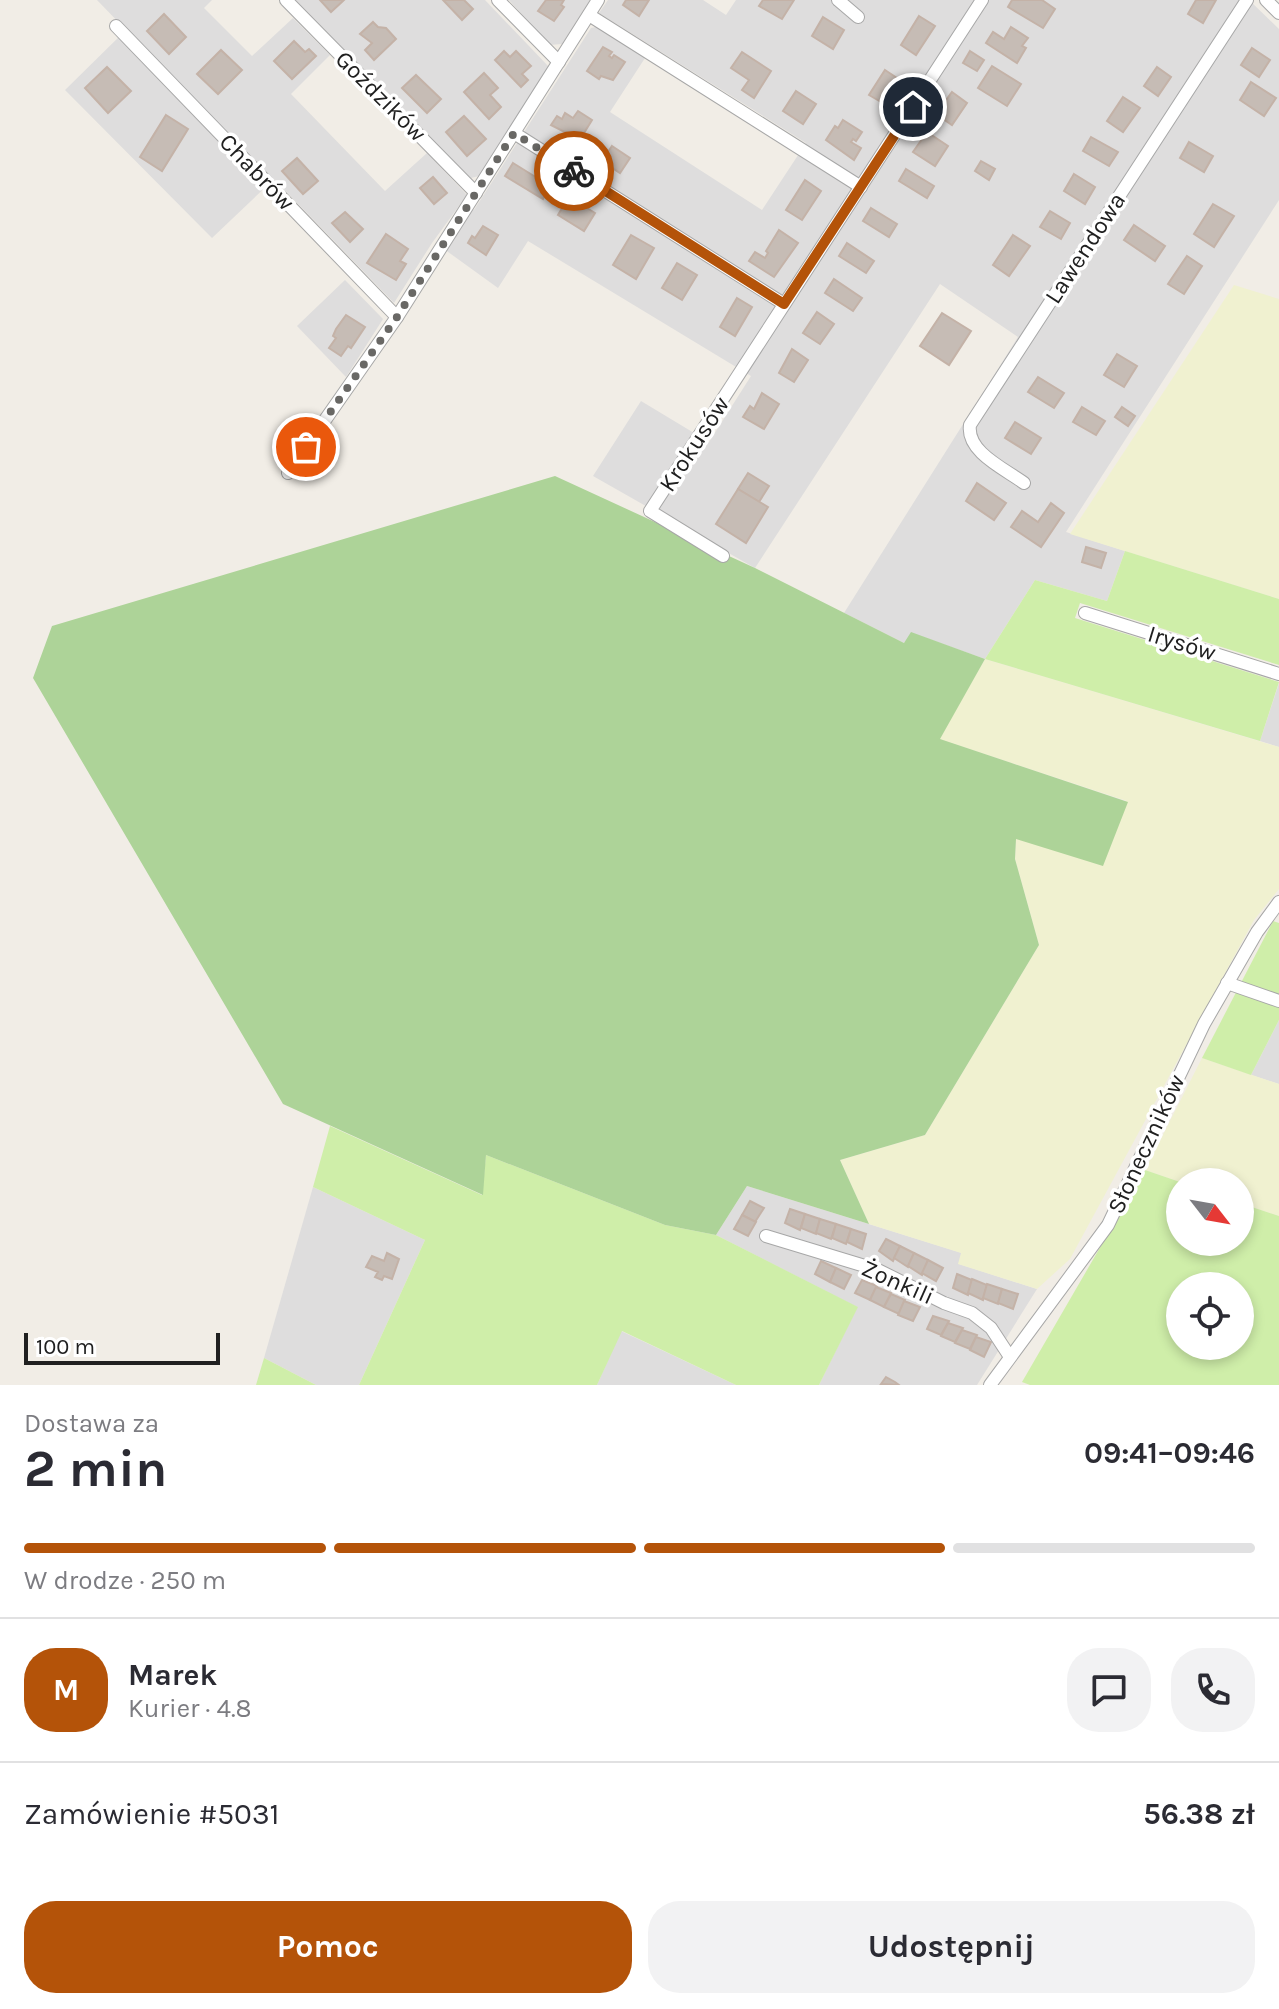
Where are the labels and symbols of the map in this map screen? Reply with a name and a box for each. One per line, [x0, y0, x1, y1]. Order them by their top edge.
street label: Goździków [330, 45, 432, 147]
pin [879, 73, 947, 141]
street label: Chabrów [214, 128, 300, 216]
courier [534, 131, 614, 211]
street label: Lawendowa [1039, 187, 1131, 309]
street label: Krokusów [653, 391, 735, 497]
pin [272, 413, 340, 481]
street label: Irysów [1145, 619, 1219, 667]
street label: Słoneczników [1101, 1070, 1191, 1218]
north arrow [1166, 1168, 1254, 1256]
street label: Żonkili [857, 1254, 939, 1310]
scale bar [24, 1329, 220, 1365]

